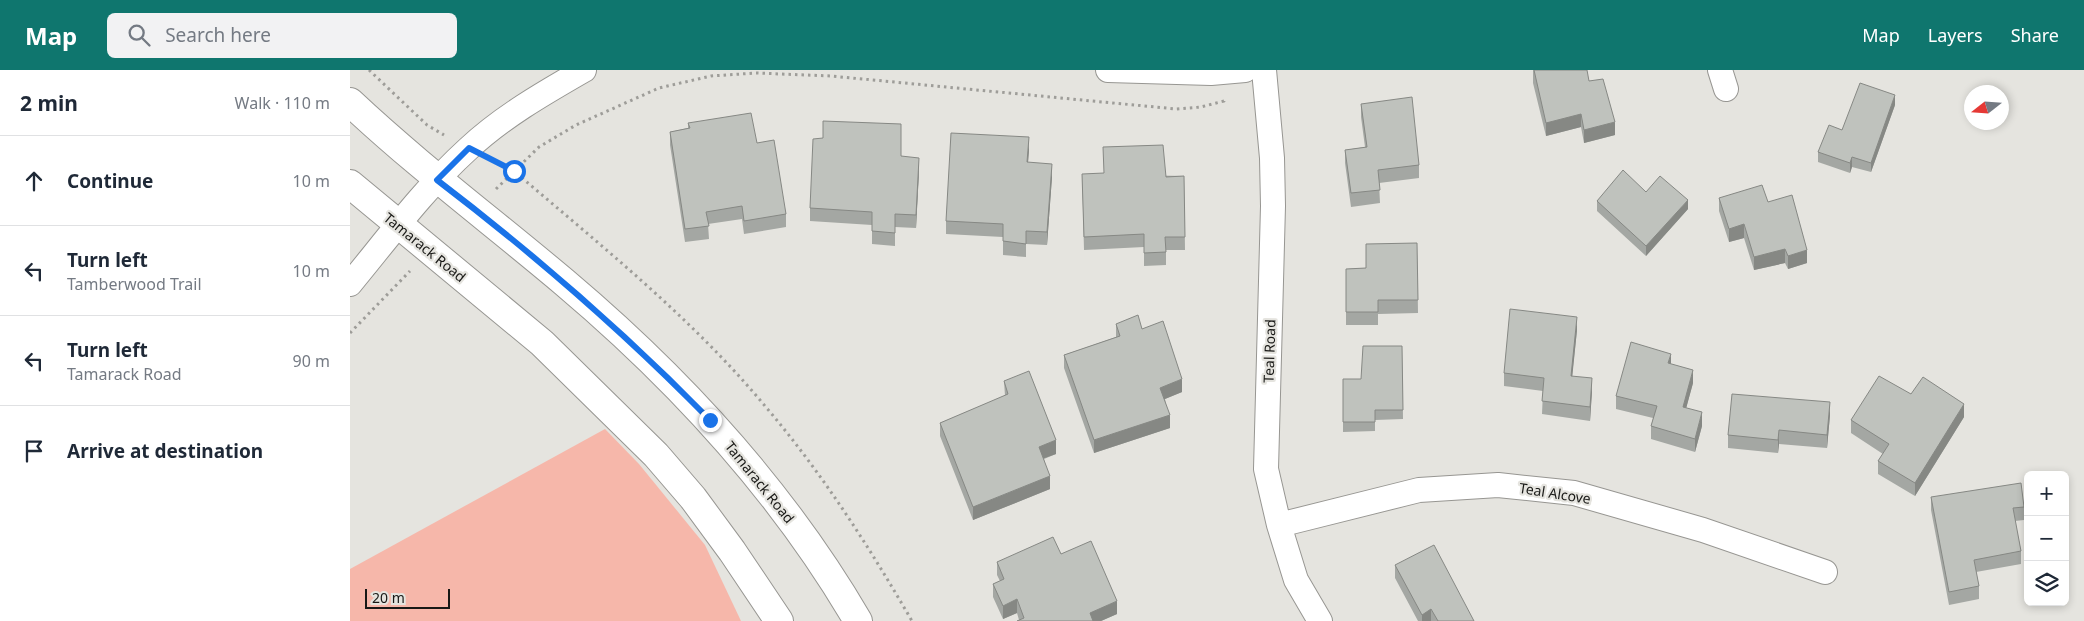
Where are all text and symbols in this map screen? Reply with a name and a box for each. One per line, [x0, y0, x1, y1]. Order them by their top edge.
search box [107, 13, 457, 58]
text: Map [25, 19, 77, 52]
icon: search [125, 21, 153, 49]
text: Search here [165, 22, 271, 48]
text: Map [1862, 23, 1900, 47]
text: Layers [1928, 23, 1983, 47]
text: Share [2011, 23, 2059, 47]
north arrow [1964, 85, 2009, 130]
text: 2 min [20, 89, 78, 117]
text: Walk · 110 m [235, 92, 330, 114]
route start [503, 160, 526, 183]
icon: ahead [20, 167, 48, 195]
text: Continue [67, 168, 153, 194]
text: 10 m [293, 170, 330, 192]
street label: Tamarack Road [380, 208, 470, 286]
text: Turn left [67, 247, 148, 273]
icon: left [20, 257, 48, 285]
text: 10 m [293, 260, 330, 282]
text: Tamberwood Trail [67, 273, 202, 295]
street label: Teal Road [1258, 319, 1280, 383]
text: Turn left [67, 337, 148, 363]
icon: left [20, 347, 48, 375]
text: 90 m [293, 350, 330, 372]
text: Tamarack Road [67, 363, 182, 385]
route end [699, 409, 722, 432]
icon: arrive [20, 437, 48, 465]
street label: Tamarack Road [721, 437, 799, 527]
text: Arrive at destination [67, 438, 263, 464]
map controls [2024, 471, 2069, 606]
button: + [2024, 471, 2069, 516]
street label: Teal Alcove [1518, 478, 1592, 508]
button: − [2024, 516, 2069, 561]
button: layers [2024, 561, 2069, 606]
scale bar [365, 586, 450, 609]
text: 20 m [372, 588, 405, 607]

